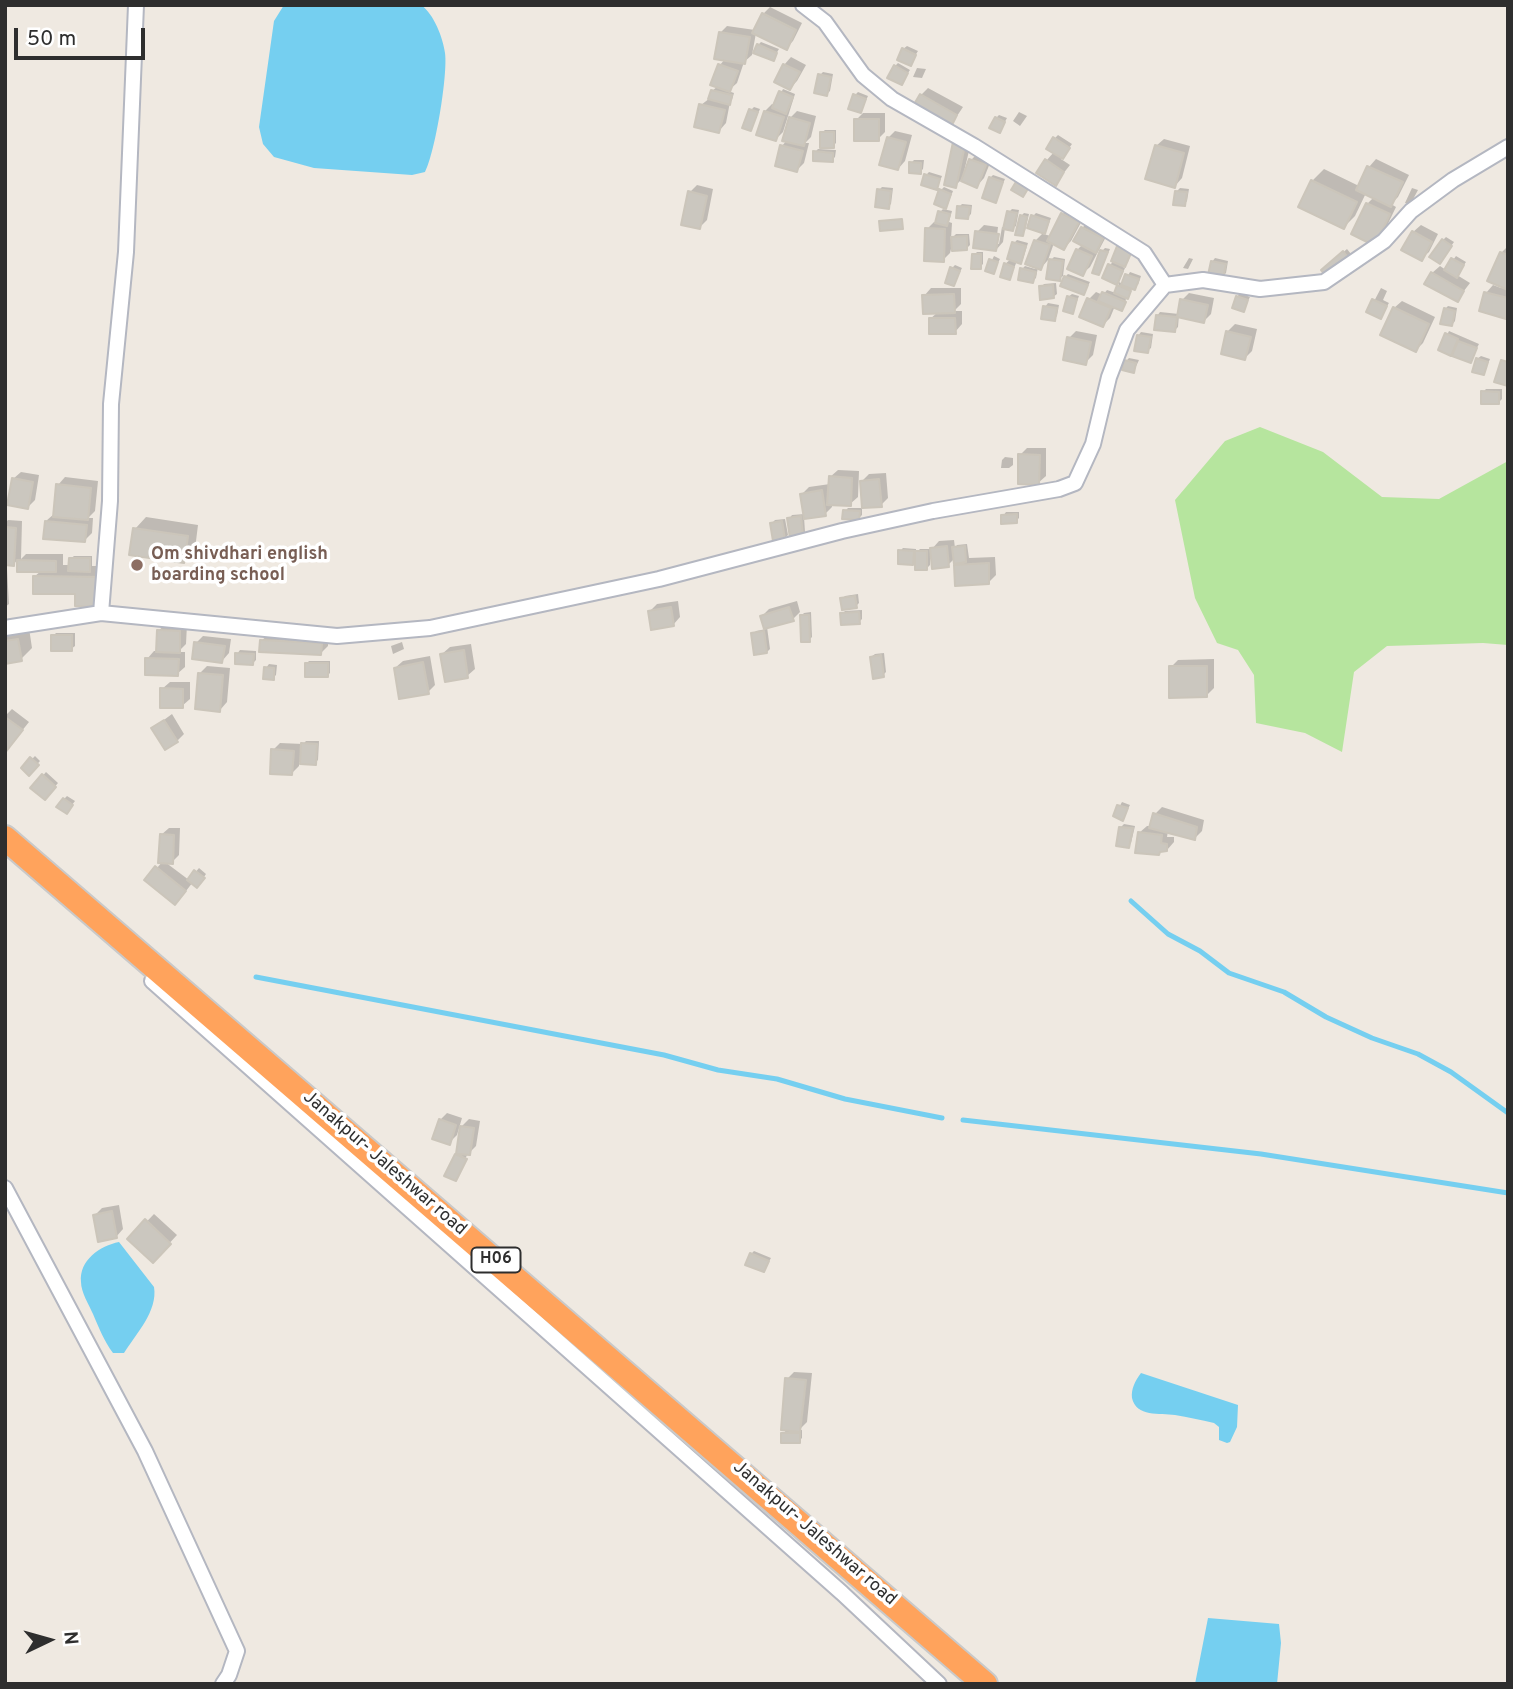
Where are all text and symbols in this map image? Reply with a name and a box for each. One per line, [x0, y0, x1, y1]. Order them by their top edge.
scale bar [18, 14, 149, 58]
text: 50 m [27, 26, 76, 53]
place label: Om shivdhari english boarding school [151, 544, 328, 586]
marker: Om shivdhari english boarding school [129, 557, 145, 573]
street label: Janakpur- Jaleshwar road [298, 1087, 470, 1241]
road number: H06 [472, 1248, 520, 1272]
street label: Janakpur- Jaleshwar road [728, 1457, 900, 1611]
north arrow [14, 1605, 84, 1675]
text: N [57, 1630, 82, 1646]

